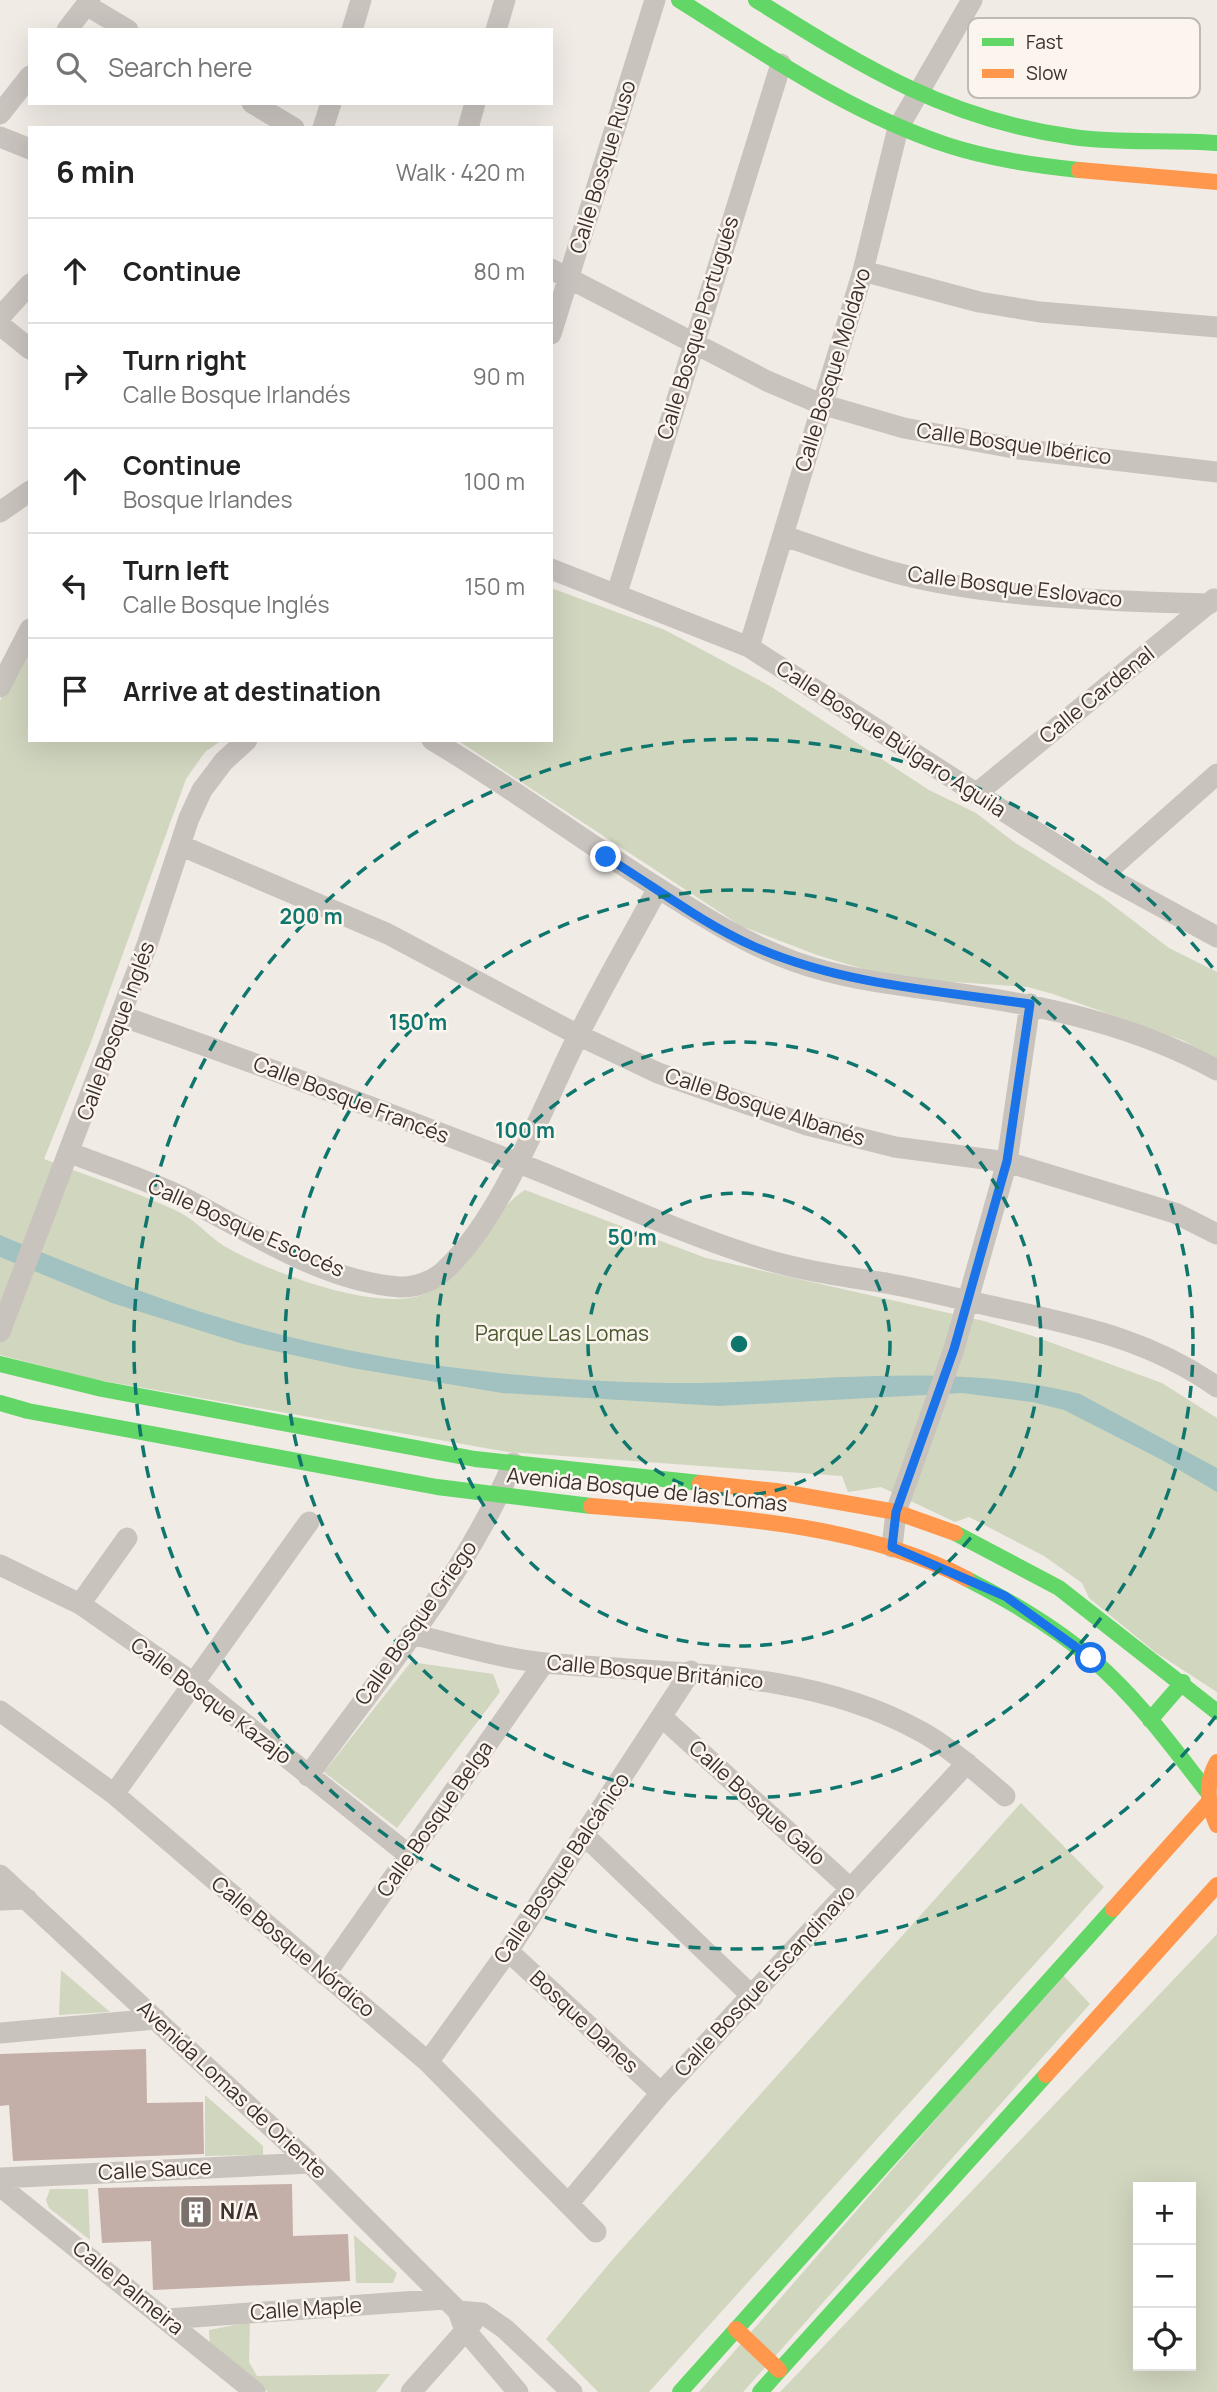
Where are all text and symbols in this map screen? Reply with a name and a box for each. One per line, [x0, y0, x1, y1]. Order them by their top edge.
legend [968, 18, 1200, 98]
search box [28, 28, 553, 105]
text: Fast [1026, 29, 1063, 55]
icon: search [52, 48, 90, 86]
text: Search here [108, 49, 253, 85]
text: Slow [1026, 60, 1068, 86]
street label: Calle Bosque Ruso [562, 77, 642, 257]
text: 6 min [56, 151, 135, 192]
text: Walk · 420 m [396, 156, 525, 188]
street label: Calle Bosque Portugués [650, 213, 744, 443]
icon: ahead [56, 252, 94, 290]
text: Continue [123, 253, 241, 289]
text: 80 m [474, 255, 525, 287]
street label: Calle Bosque Moldavo [788, 264, 876, 475]
text: Turn right [123, 342, 247, 378]
icon: right [56, 357, 94, 395]
text: 90 m [473, 360, 525, 392]
text: Calle Bosque Irlandés [123, 378, 351, 410]
street label: Calle Bosque Ibérico [915, 415, 1113, 471]
text: Continue [123, 447, 241, 483]
icon: ahead [56, 462, 94, 500]
text: 100 m [464, 465, 525, 497]
text: Bosque Irlandes [123, 483, 293, 515]
text: Turn left [123, 552, 230, 588]
street label: Calle Bosque Eslovaco [906, 559, 1124, 613]
icon: left [56, 567, 94, 605]
text: 150 m [465, 570, 525, 602]
text: Calle Bosque Inglés [123, 588, 330, 620]
street label: Calle Cardenal [1033, 639, 1160, 749]
street label: Calle Bosque Búlgaro Aguila [771, 653, 1012, 823]
icon: arrive [56, 672, 94, 710]
text: Arrive at destination [123, 673, 381, 709]
route end [590, 841, 621, 872]
text: 200 m [279, 902, 343, 930]
street label: Calle Bosque Inglés [70, 937, 160, 1124]
text: 150 m [389, 1008, 447, 1036]
street label: Calle Bosque Francés [250, 1049, 453, 1149]
street label: Calle Bosque Albanés [662, 1060, 869, 1152]
text: 100 m [495, 1116, 555, 1144]
street label: Calle Bosque Escocés [144, 1171, 349, 1283]
text: 50 m [607, 1223, 657, 1251]
park label: Parque Las Lomas [475, 1319, 649, 1347]
centre of rings [727, 1332, 751, 1356]
street label: Avenida Bosque de las Lomas [505, 1460, 789, 1518]
street label: Calle Bosque Griego [348, 1535, 483, 1710]
street label: Calle Bosque Kazajo [125, 1630, 298, 1770]
route start [1075, 1642, 1106, 1673]
street label: Calle Bosque Británico [546, 1648, 764, 1694]
street label: Calle Bosque Galo [684, 1734, 832, 1871]
street label: Calle Bosque Belga [370, 1735, 499, 1902]
street label: Calle Bosque Balcánico [487, 1767, 636, 1968]
street label: Calle Bosque Nórdico [206, 1869, 381, 2023]
street label: Calle Bosque Escandinavo [668, 1878, 861, 2082]
street label: Bosque Danes [524, 1964, 645, 2079]
street label: Avenida Lomas de Oriente [132, 1994, 333, 2185]
street label: Calle Sauce [97, 2152, 212, 2186]
map controls [1133, 2182, 1196, 2371]
button: + [1133, 2182, 1196, 2245]
building icon: N/A [177, 2193, 215, 2231]
place label: N/A [220, 2197, 258, 2225]
street label: Calle Palmeira [67, 2234, 190, 2341]
button: − [1133, 2245, 1196, 2308]
street label: Calle Maple [249, 2290, 363, 2326]
button: locate [1133, 2308, 1196, 2371]

